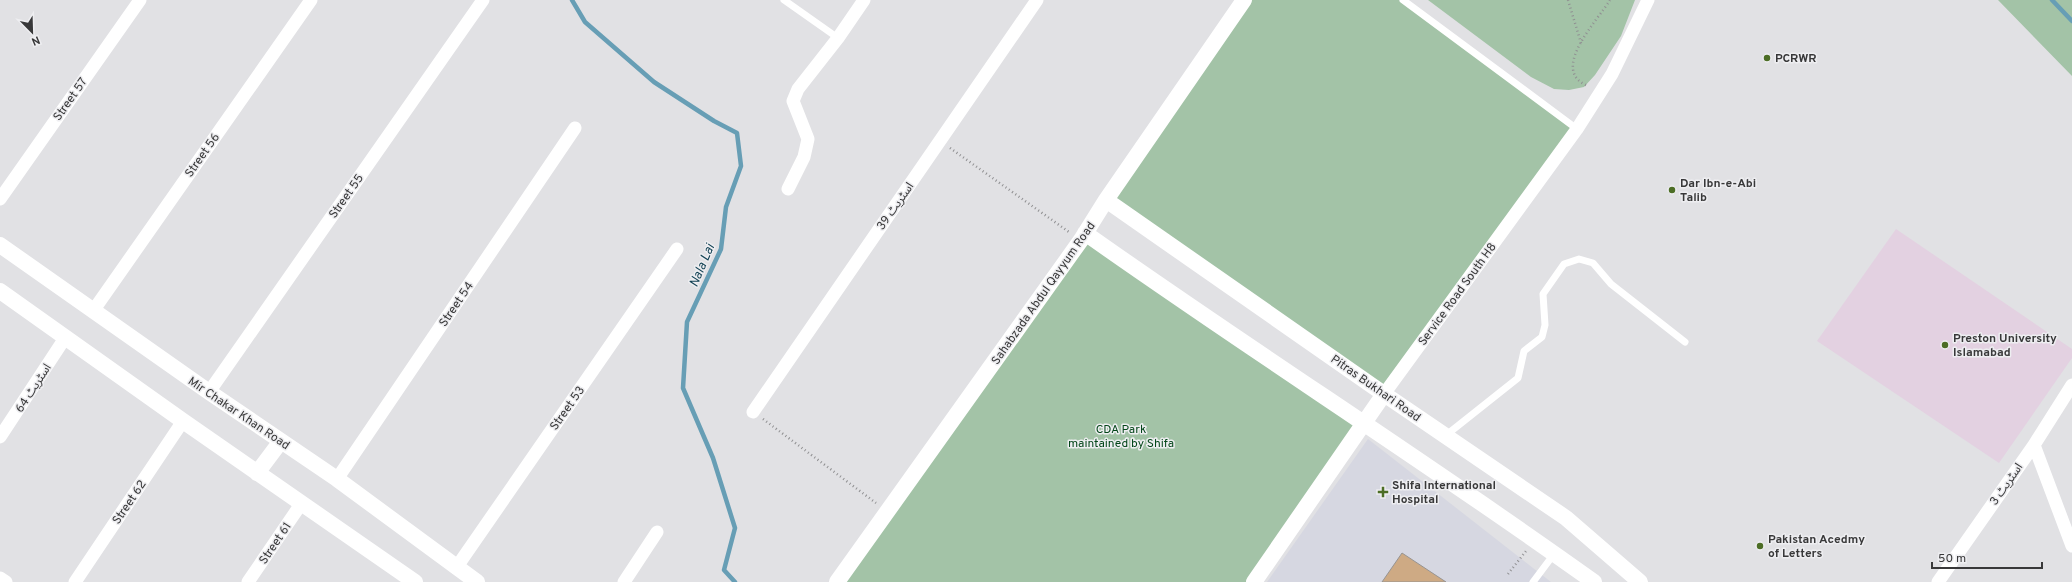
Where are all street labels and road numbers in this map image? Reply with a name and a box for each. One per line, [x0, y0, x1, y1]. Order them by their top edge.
street label: Street 57 [50, 75, 92, 124]
street label: Street 56 [182, 130, 224, 181]
street label: Street 55 [326, 171, 368, 222]
street label: اسٹریٹ 39 [874, 179, 918, 234]
street label: Sahabzada Abdul Qayyum Road [988, 219, 1099, 368]
street label: Service Road South H8 [1415, 240, 1501, 349]
street label: Street 54 [436, 279, 478, 330]
street label: Pitras Bukhari Road [1327, 352, 1424, 426]
street label: اسٹریٹ 64 [12, 361, 56, 416]
street label: Mir Chakar Khan Road [184, 374, 293, 454]
street label: Street 53 [547, 383, 589, 434]
street label: اسٹریٹ 3 [1987, 460, 2027, 509]
street label: Street 62 [109, 477, 151, 528]
street label: Street 61 [256, 519, 296, 568]

